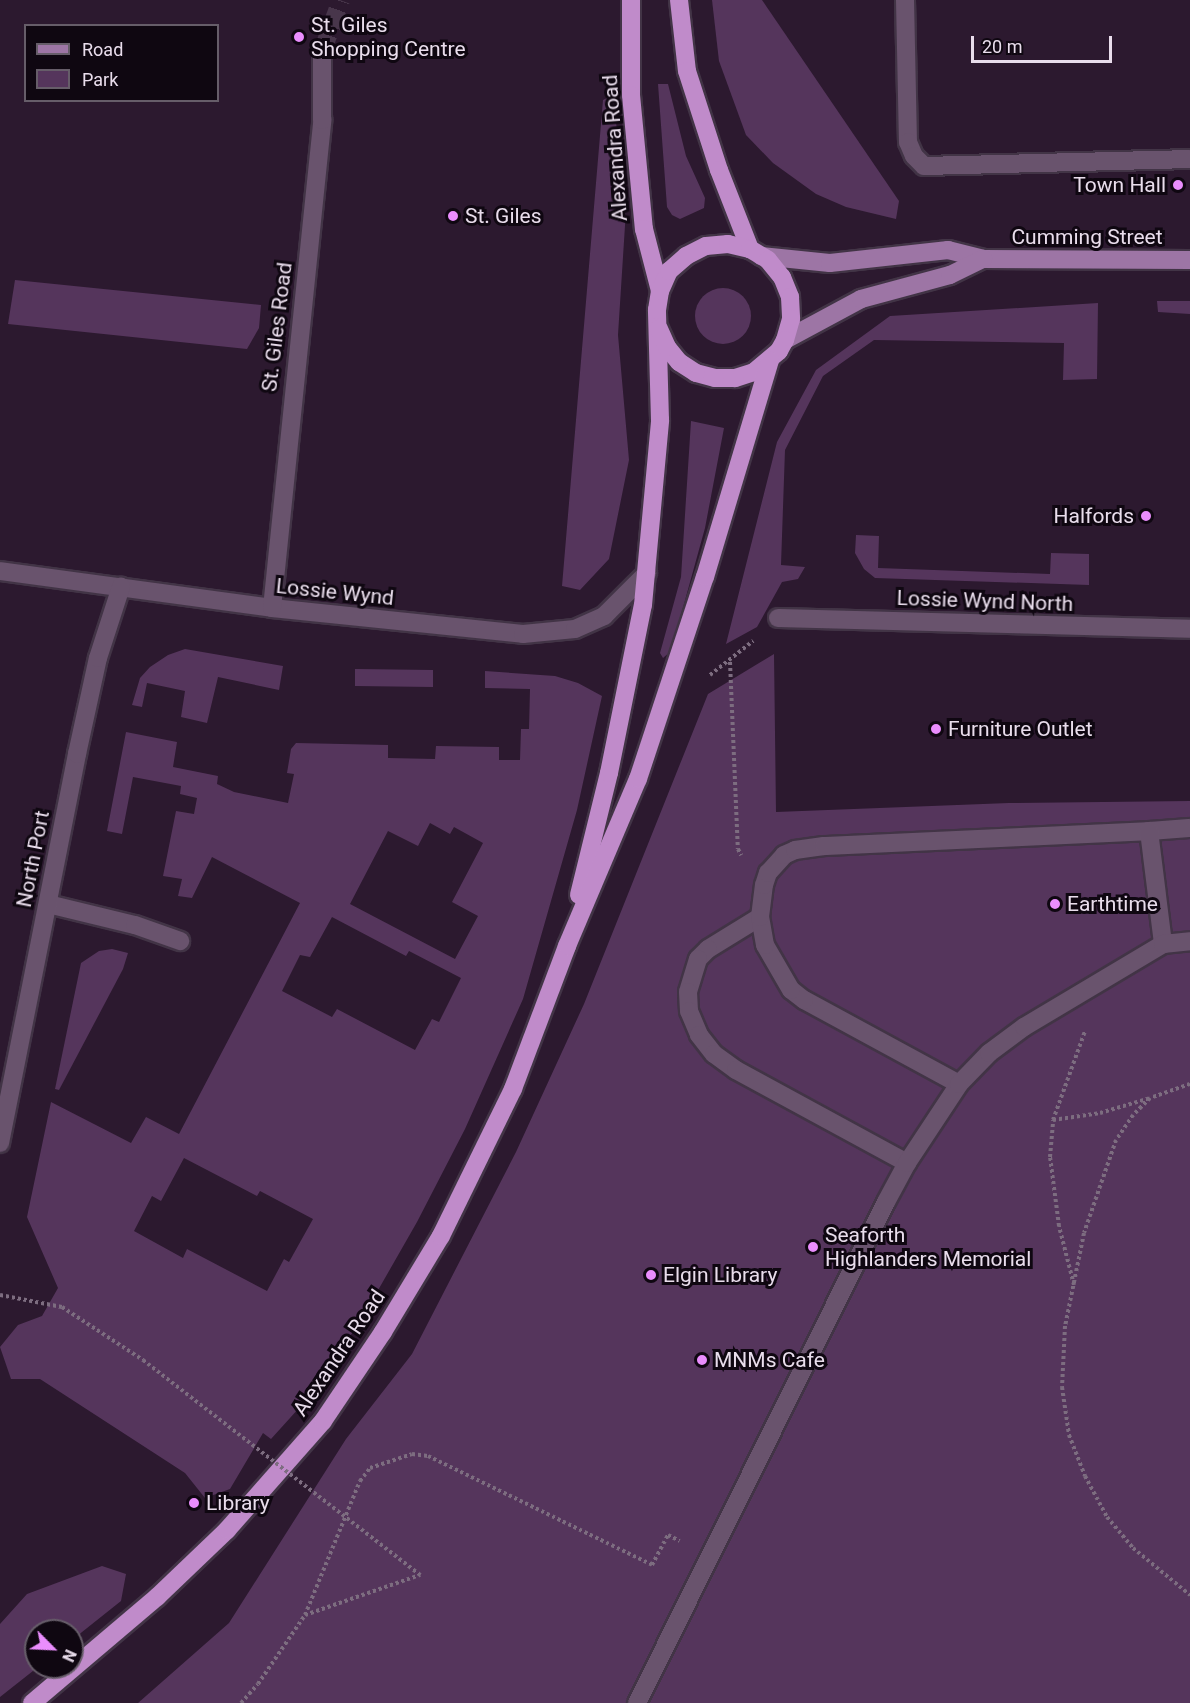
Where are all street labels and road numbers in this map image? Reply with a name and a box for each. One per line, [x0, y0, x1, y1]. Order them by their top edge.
street label: Alexandra Road [597, 74, 633, 222]
street label: Cumming Street [1011, 224, 1163, 250]
street label: St. Giles Road [257, 261, 297, 393]
street label: Lossie Wynd [275, 573, 395, 611]
street label: Lossie Wynd North [896, 585, 1074, 617]
street label: North Port [11, 809, 55, 909]
street label: Alexandra Road [288, 1285, 390, 1421]

